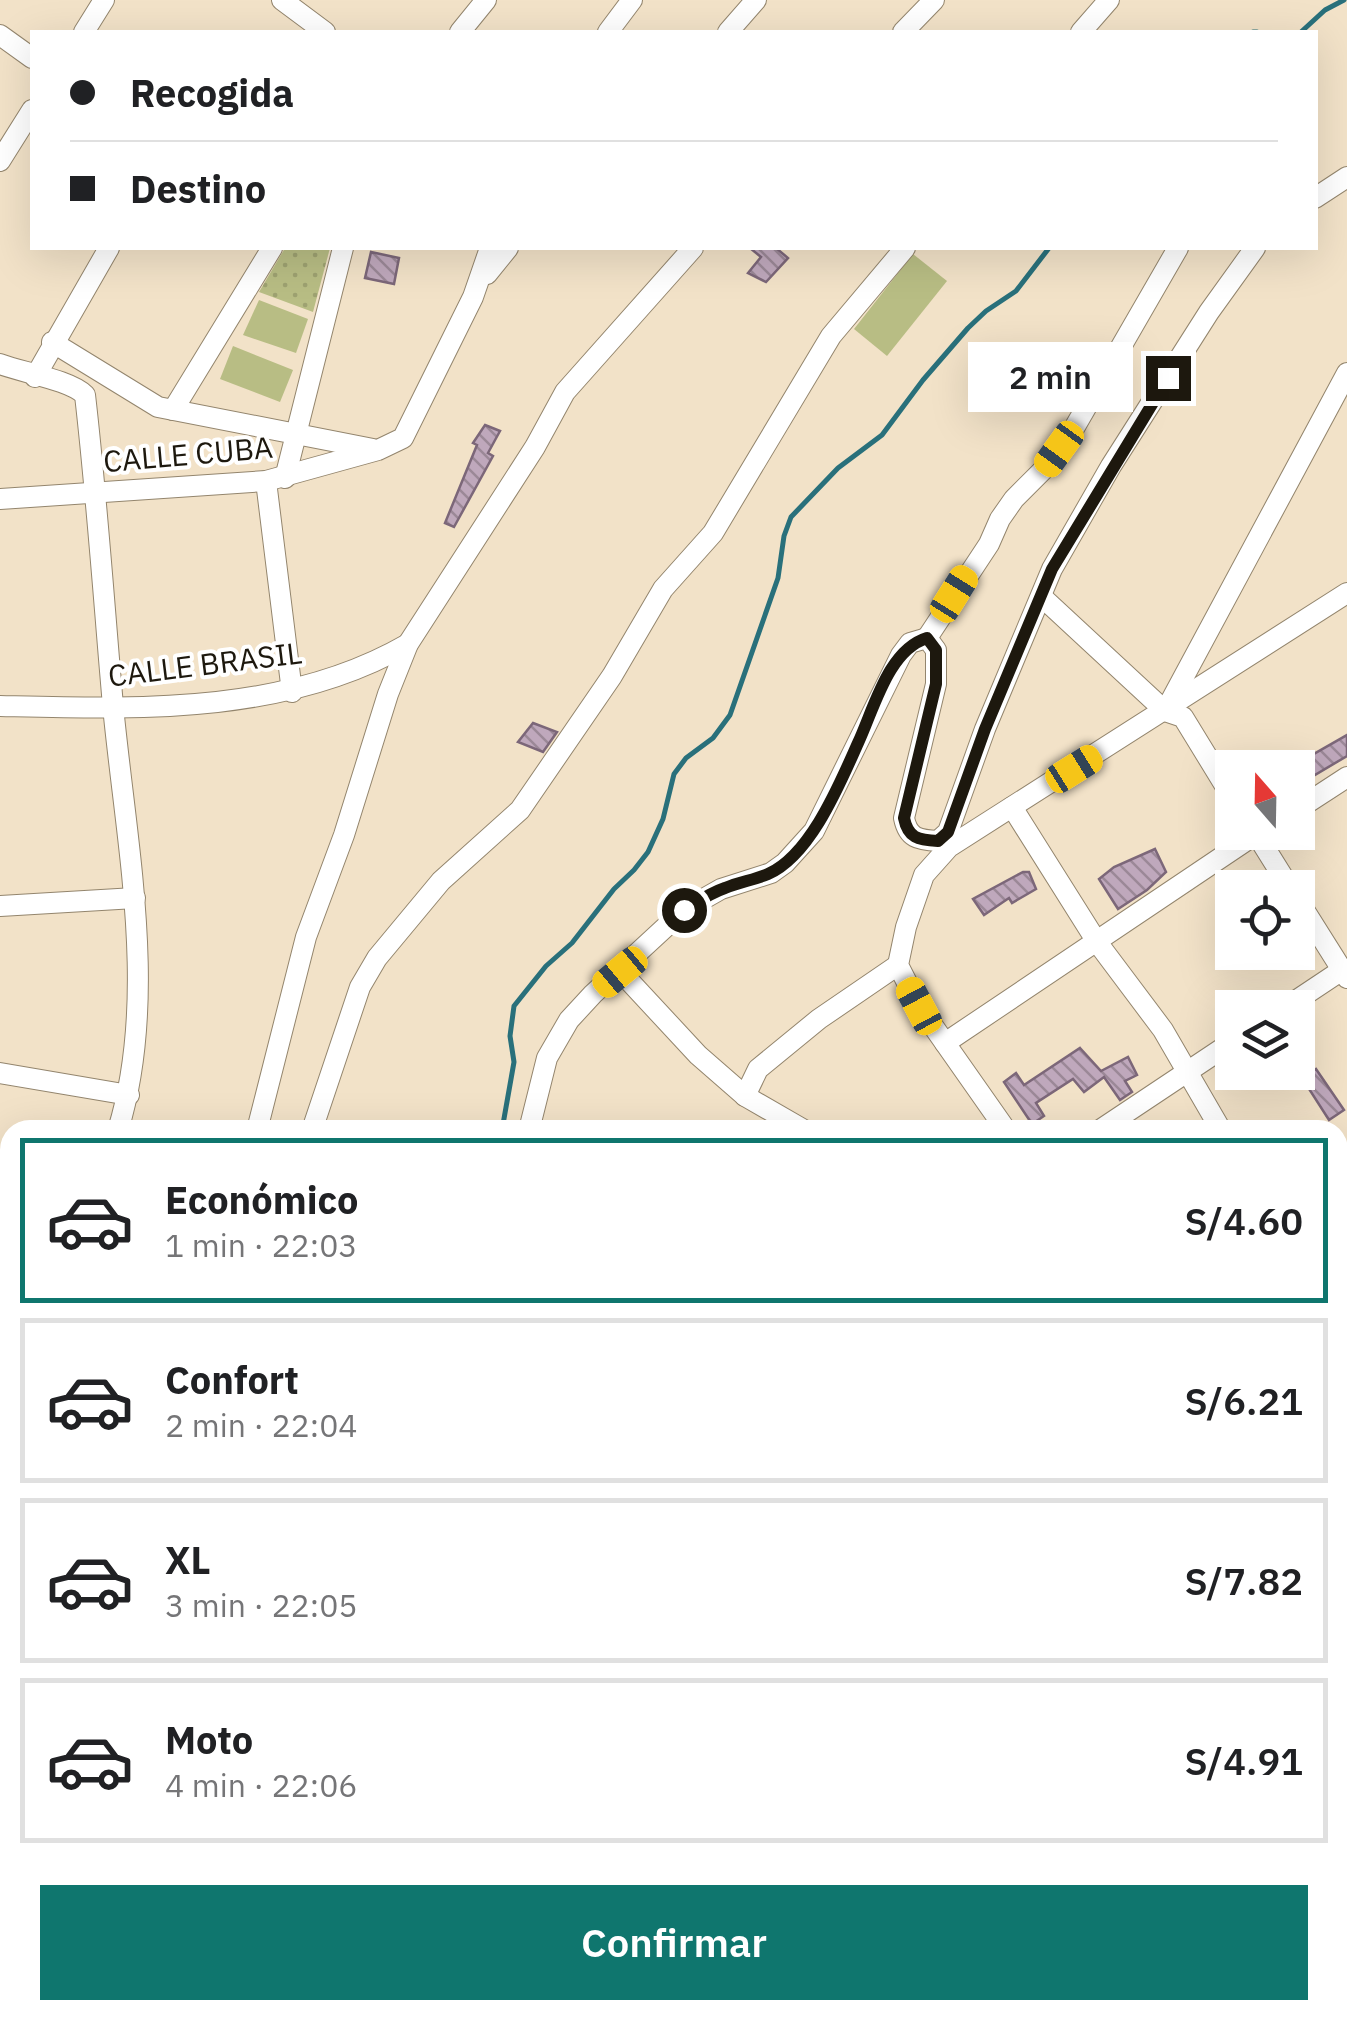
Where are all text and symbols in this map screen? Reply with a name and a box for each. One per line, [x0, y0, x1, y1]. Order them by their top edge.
text: Recogida [130, 68, 294, 117]
text: Destino [130, 164, 266, 213]
callout: 2 min [968, 343, 1133, 413]
text: 2 min [1009, 356, 1092, 398]
route end [1146, 356, 1191, 401]
car [1029, 416, 1089, 482]
street label: CALLE CUBA [102, 427, 274, 480]
car [925, 561, 983, 627]
street label: CALLE BRASIL [106, 632, 304, 695]
car [1041, 740, 1107, 798]
north arrow [1215, 750, 1315, 850]
map controls [1215, 750, 1315, 1090]
button: locate [1215, 870, 1315, 970]
route start [662, 888, 707, 933]
car [587, 941, 653, 1003]
car [892, 972, 946, 1040]
button: layers [1215, 990, 1315, 1090]
text: Económico [165, 1175, 358, 1224]
icon: car [45, 1176, 135, 1266]
text: S/4.60 [1184, 1196, 1303, 1245]
text: 1 min · 22:03 [165, 1224, 358, 1266]
text: Confort [165, 1355, 299, 1404]
icon: car [45, 1356, 135, 1446]
text: S/6.21 [1184, 1376, 1303, 1425]
text: 2 min · 22:04 [165, 1404, 358, 1446]
text: XL [165, 1535, 211, 1584]
icon: car [45, 1536, 135, 1626]
text: S/7.82 [1184, 1556, 1303, 1605]
text: 3 min · 22:05 [165, 1584, 358, 1626]
text: Moto [165, 1715, 253, 1764]
icon: car [45, 1716, 135, 1806]
text: S/4.91 [1184, 1736, 1303, 1785]
text: 4 min · 22:06 [165, 1764, 358, 1806]
button: Confirmar [40, 1885, 1308, 2000]

